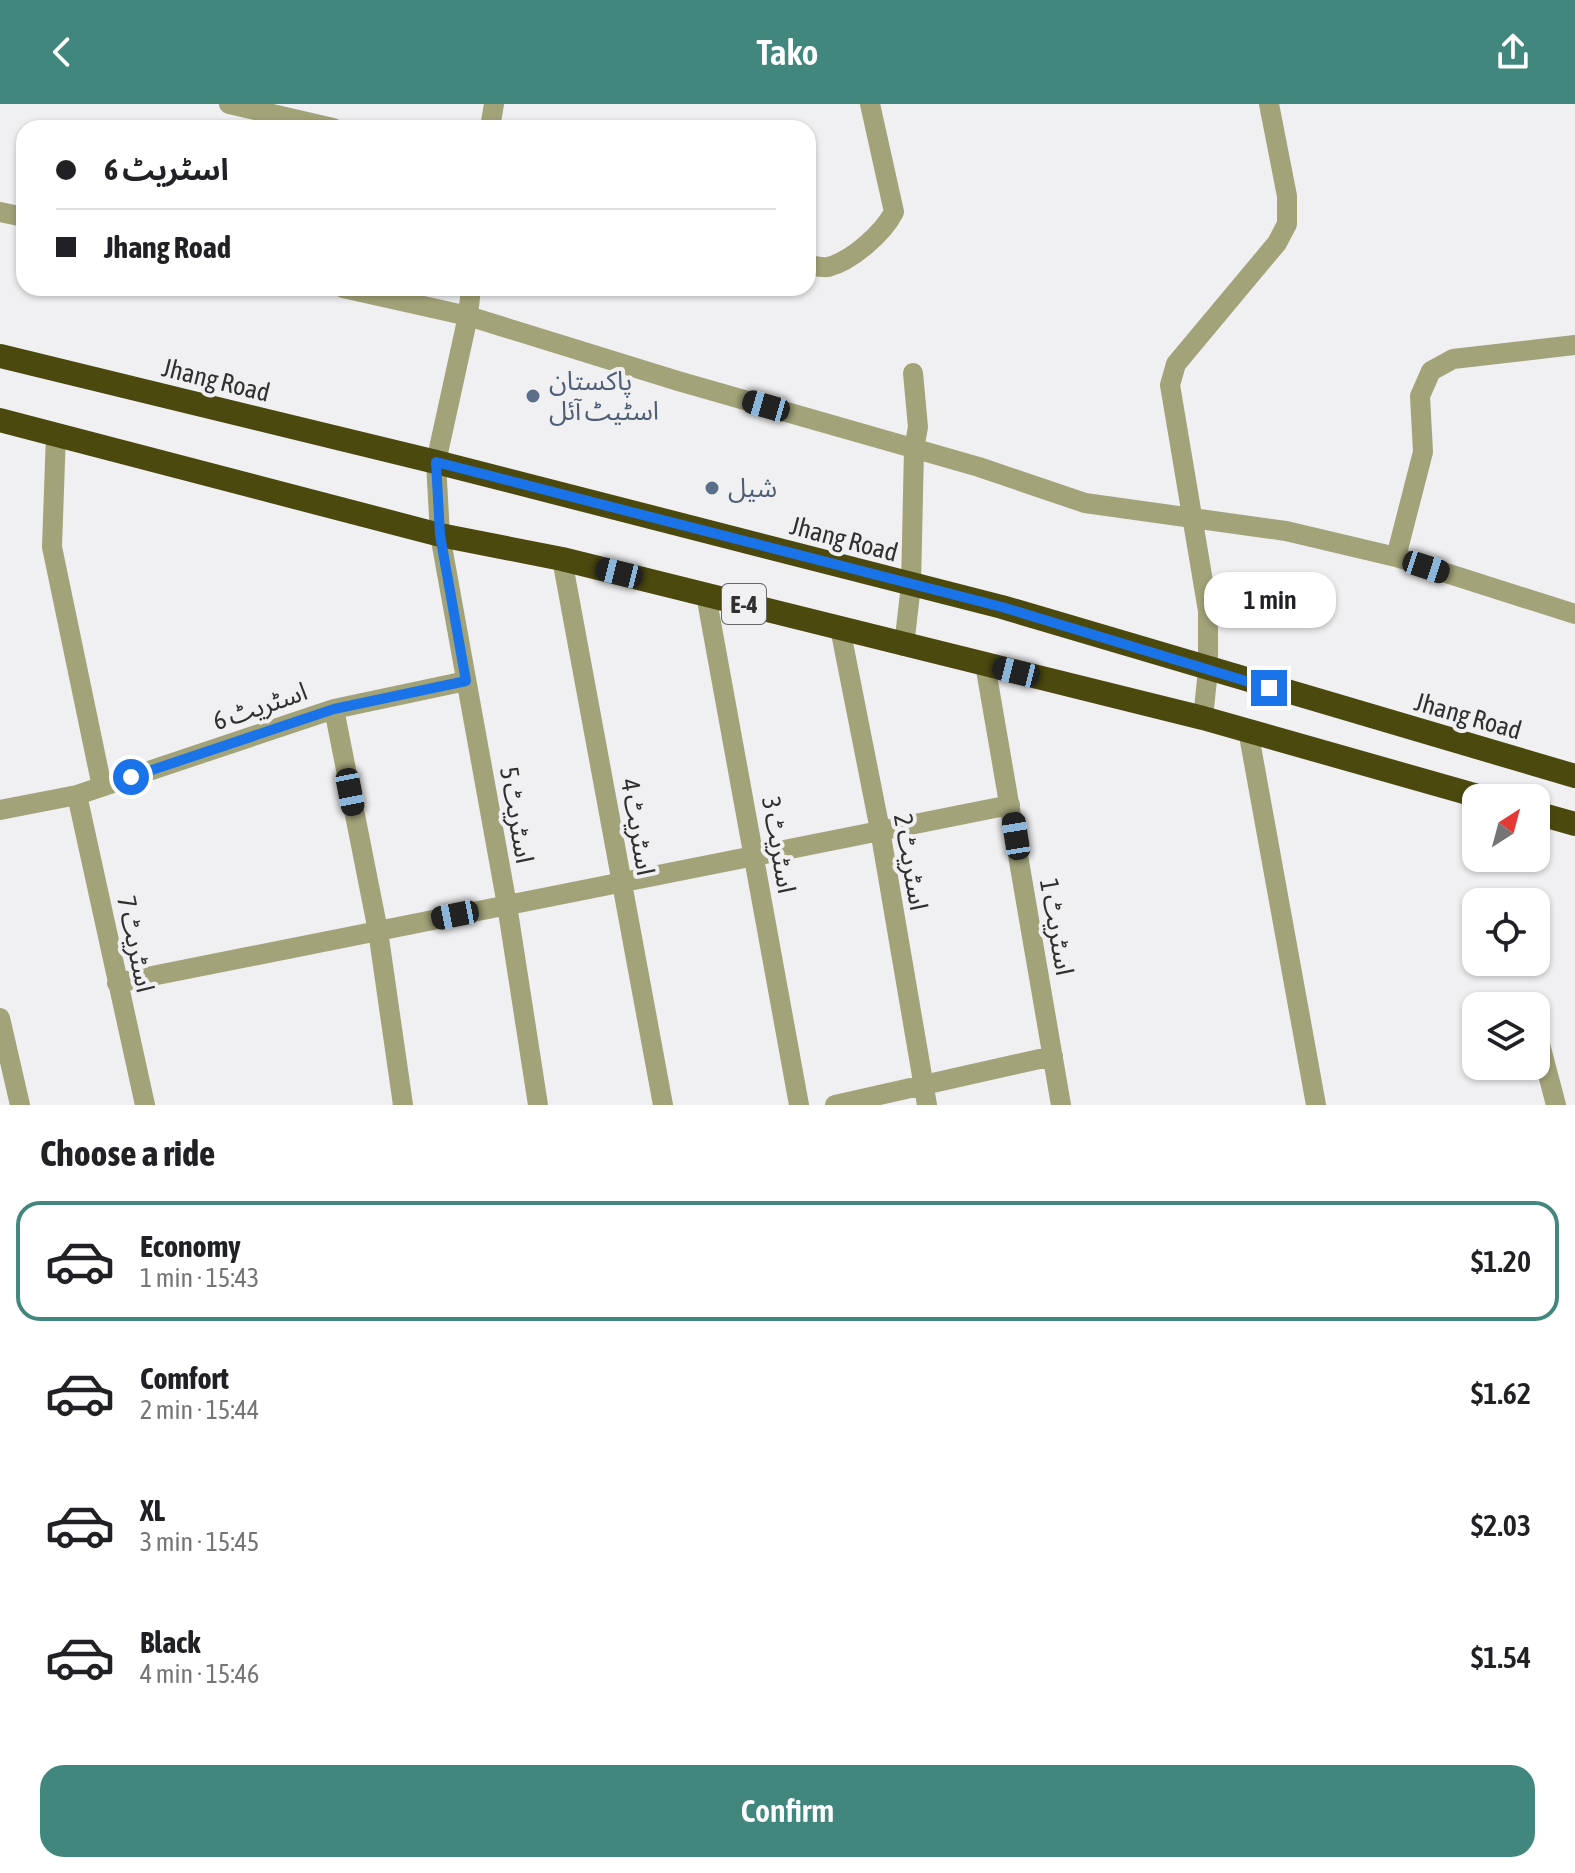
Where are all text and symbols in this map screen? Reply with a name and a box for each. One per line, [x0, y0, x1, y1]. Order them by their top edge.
icon: back [40, 30, 84, 74]
icon: share [1491, 30, 1535, 74]
text: Tako [756, 31, 819, 73]
text: اسٹریٹ 6 [104, 152, 229, 186]
text: Jhang Road [104, 230, 231, 264]
street label: Jhang Road [159, 352, 273, 408]
place label: پاکستان اسٹیٹ آئل [549, 366, 659, 426]
marker: پاکستان اسٹیٹ آئل [524, 387, 542, 405]
car [740, 388, 792, 424]
place label: شیل [728, 473, 777, 503]
marker: شیل [703, 479, 721, 497]
street label: Jhang Road [787, 510, 901, 568]
car [1399, 548, 1453, 586]
car [593, 556, 645, 590]
callout: 1 min [1203, 572, 1335, 628]
road number: E-4 [722, 584, 766, 624]
text: 1 min [1243, 585, 1297, 615]
car [990, 655, 1042, 689]
route end [1251, 670, 1287, 706]
street label: اسٹریٹ 6 [209, 676, 311, 736]
street label: Jhang Road [1411, 686, 1525, 746]
route start [113, 759, 149, 795]
street label: اسٹریٹ 5 [494, 764, 540, 866]
car [334, 766, 366, 818]
street label: اسٹریٹ 4 [615, 776, 661, 878]
north arrow [1462, 784, 1550, 872]
map controls [1462, 784, 1550, 1080]
street label: اسٹریٹ 3 [756, 794, 802, 896]
car [1000, 810, 1032, 862]
street label: اسٹریٹ 2 [888, 811, 934, 913]
street label: اسٹریٹ 1 [1034, 876, 1080, 978]
button: locate [1462, 888, 1550, 976]
street label: اسٹریٹ 7 [111, 893, 161, 995]
car [429, 899, 481, 931]
button: layers [1462, 992, 1550, 1080]
text: Choose a ride [40, 1132, 215, 1174]
icon: car [44, 1225, 116, 1297]
text: Economy [140, 1229, 241, 1263]
text: $1.20 [1471, 1244, 1531, 1278]
text: 1 min · 15:43 [140, 1263, 259, 1293]
icon: car [44, 1357, 116, 1429]
text: Comfort [140, 1361, 229, 1395]
text: $1.62 [1471, 1376, 1531, 1410]
text: 2 min · 15:44 [140, 1395, 259, 1425]
icon: car [44, 1489, 116, 1561]
text: XL [140, 1493, 165, 1527]
text: $2.03 [1471, 1508, 1531, 1542]
text: 3 min · 15:45 [140, 1527, 259, 1557]
icon: car [44, 1621, 116, 1693]
text: Black [140, 1625, 200, 1659]
text: $1.54 [1471, 1640, 1531, 1674]
text: 4 min · 15:46 [140, 1659, 259, 1689]
button: Confirm [40, 1765, 1535, 1857]

